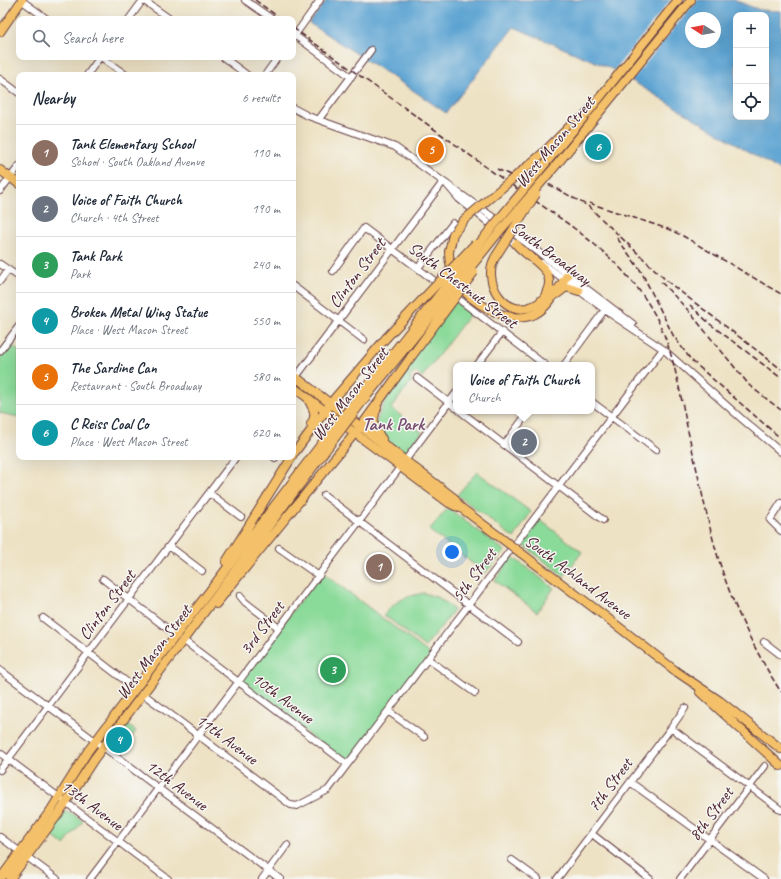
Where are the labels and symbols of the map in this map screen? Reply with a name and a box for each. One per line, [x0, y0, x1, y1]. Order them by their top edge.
north arrow [685, 12, 721, 48]
street label: West Mason Street [511, 90, 601, 192]
pin: 6 [585, 132, 611, 162]
pin: 5 [418, 135, 444, 165]
street label: South Broadway [507, 216, 596, 290]
street label: Clinton Street [324, 232, 391, 312]
street label: South Chestnut Street [404, 237, 524, 334]
street label: West Mason Street [307, 341, 394, 445]
district label: Tank Park [362, 413, 426, 435]
pin: 2 [511, 427, 537, 457]
street label: South Ashland Avenue [521, 530, 637, 625]
your location [442, 542, 462, 562]
street label: 5th Street [447, 542, 502, 606]
pin: 1 [366, 552, 392, 582]
street label: Clinton Street [74, 564, 141, 644]
street label: 3rd Street [235, 595, 290, 659]
street label: West Mason Street [112, 599, 198, 703]
pin: 3 [320, 655, 346, 685]
street label: 10th Avenue [248, 668, 319, 729]
street label: 11th Avenue [192, 709, 263, 770]
pin: 4 [106, 725, 132, 755]
street label: 7th Street [583, 752, 638, 816]
street label: 12th Avenue [142, 755, 213, 816]
street label: 13th Avenue [57, 775, 128, 836]
street label: 8th Street [684, 781, 739, 845]

